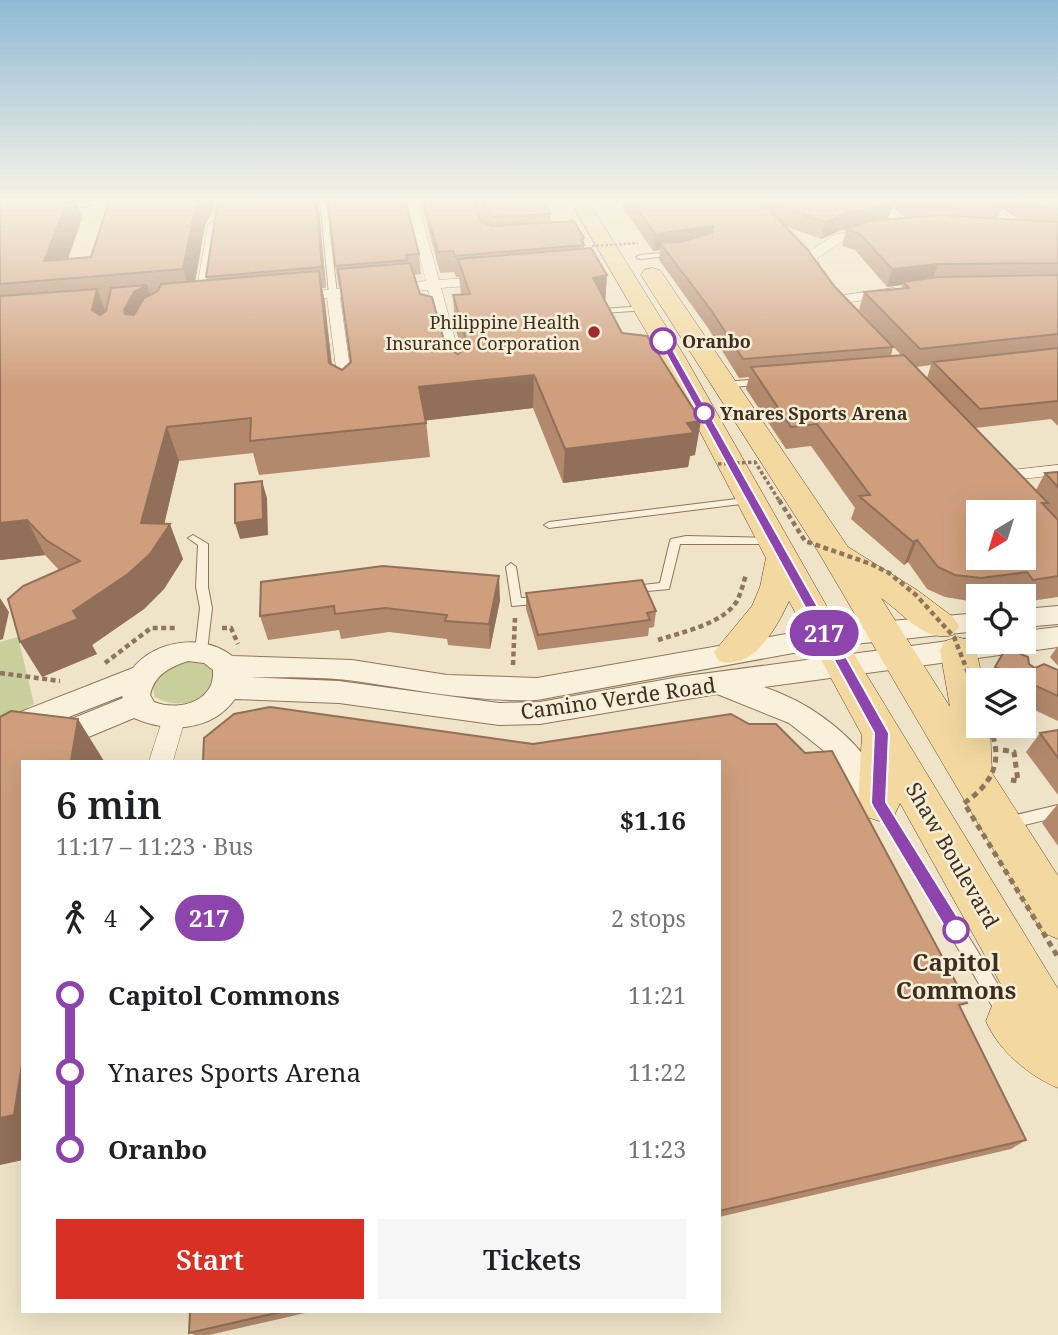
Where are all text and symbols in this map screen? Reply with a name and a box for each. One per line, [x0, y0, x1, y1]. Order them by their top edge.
place label: Philippine Health Insurance Corporation [386, 310, 580, 355]
marker: Philippine Health Insurance Corporation [586, 324, 602, 340]
marker: Oranbo [650, 328, 676, 354]
place label: Oranbo [682, 329, 751, 353]
place label: Ynares Sports Arena [720, 401, 908, 425]
marker: Ynares Sports Arena [694, 403, 714, 423]
north arrow [966, 500, 1036, 570]
map controls [966, 500, 1036, 738]
button: locate [966, 584, 1036, 654]
line badge: 217 [784, 610, 864, 656]
text: 217 [804, 616, 844, 649]
button: layers [966, 668, 1036, 738]
street label: Camino Verde Road [519, 670, 717, 726]
street label: Shaw Boulevard [900, 777, 1006, 933]
text: 6 min [56, 778, 162, 830]
text: $1.16 [620, 802, 686, 838]
text: 11:17 – 11:23 · Bus [56, 830, 253, 862]
icon: walk [56, 899, 94, 937]
icon: forward [127, 899, 165, 937]
text: 217 [189, 901, 230, 934]
text: 4 [104, 902, 117, 934]
text: 2 stops [611, 902, 686, 934]
marker: Capitol Commons [943, 917, 969, 943]
place label: Capitol Commons [896, 945, 1016, 1006]
text: Capitol Commons [108, 977, 340, 1013]
text: 11:21 [628, 979, 686, 1011]
text: Ynares Sports Arena [108, 1054, 361, 1090]
text: 11:22 [628, 1056, 686, 1088]
text: Oranbo [108, 1131, 207, 1167]
text: 11:23 [628, 1133, 686, 1165]
button: Start [56, 1219, 364, 1299]
button: Tickets [378, 1219, 686, 1299]

